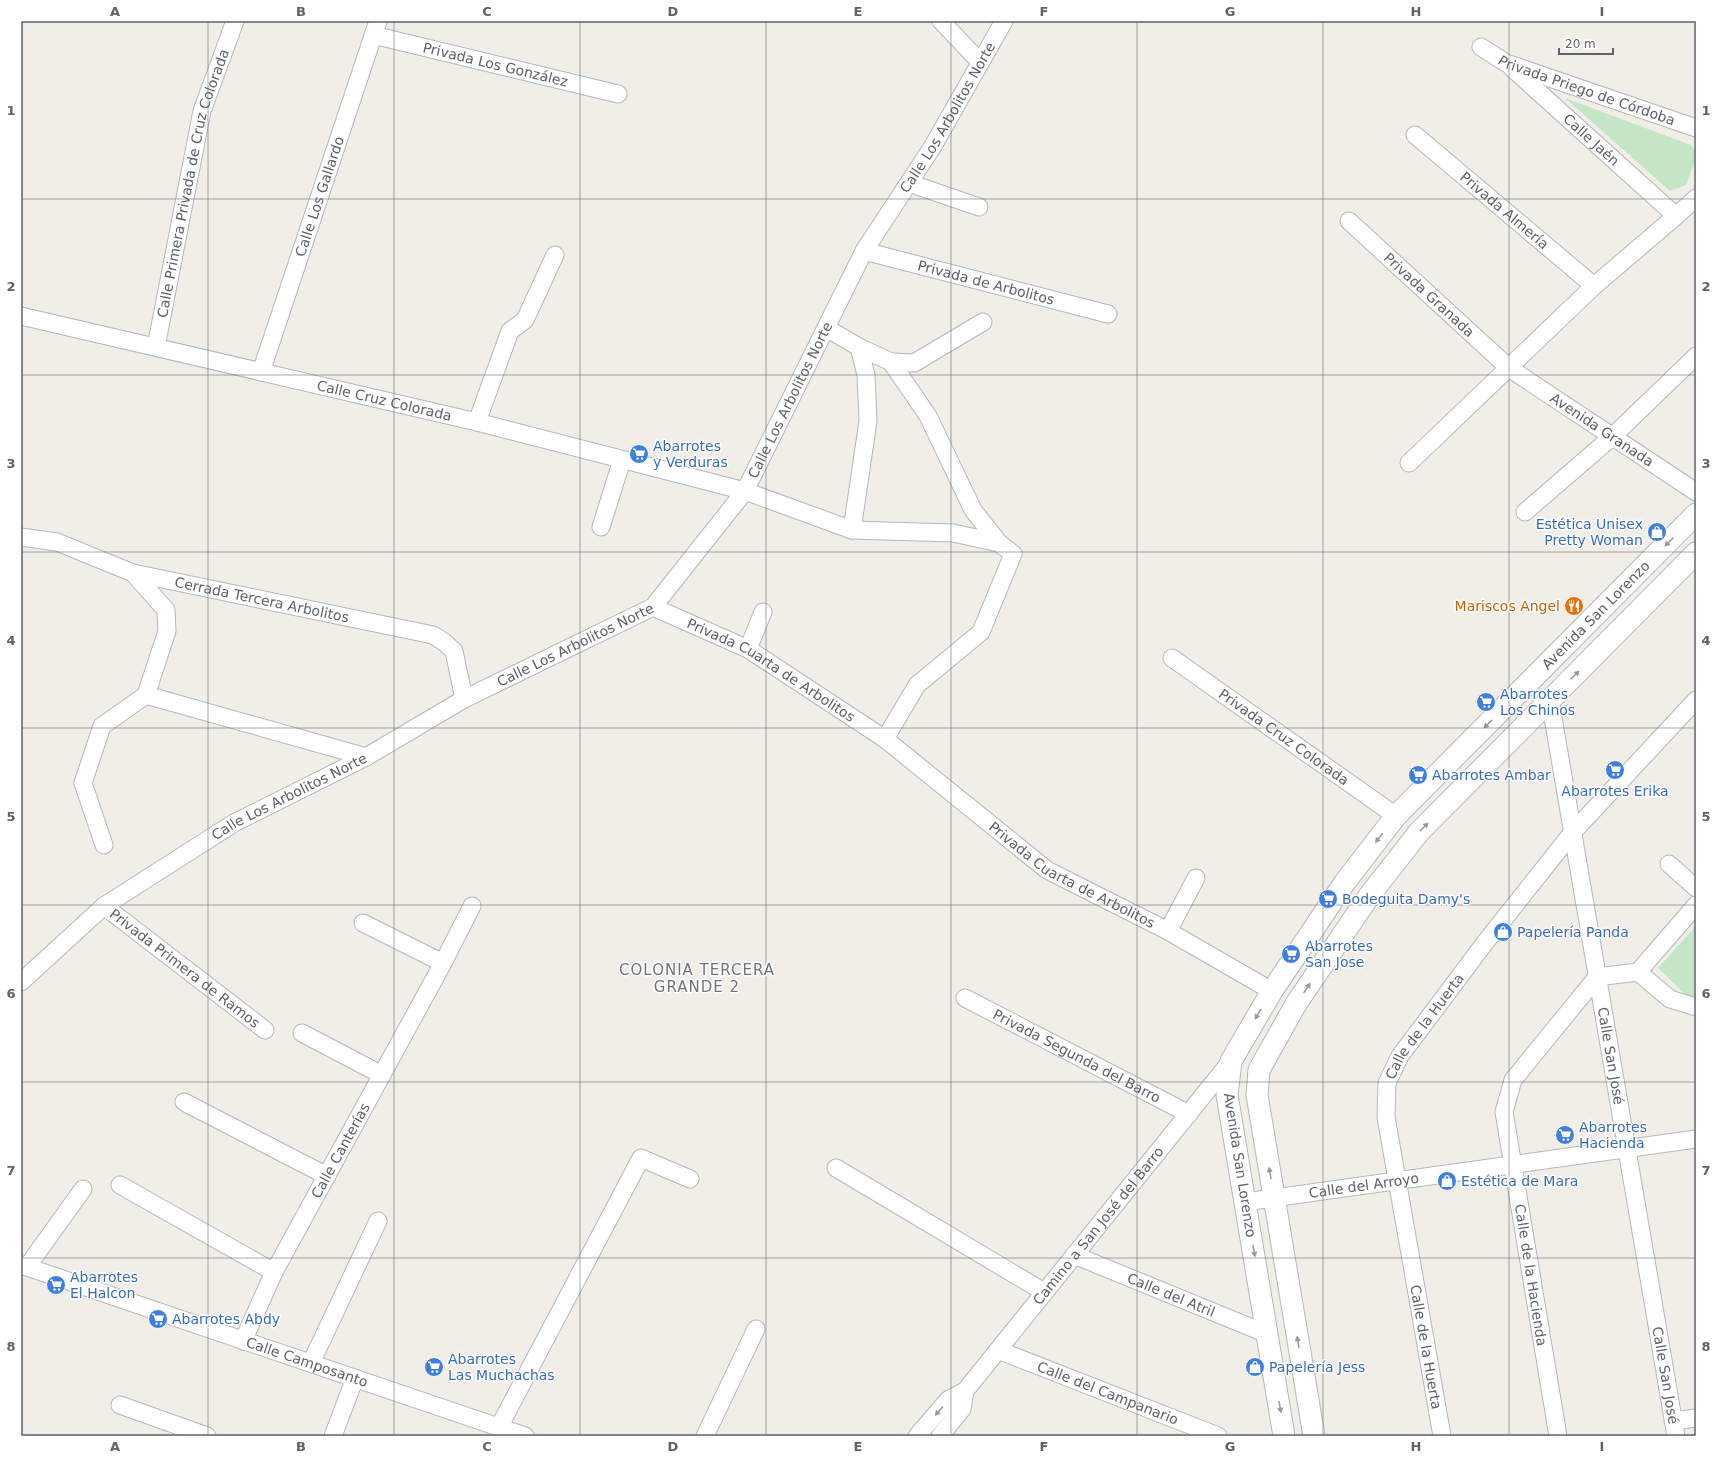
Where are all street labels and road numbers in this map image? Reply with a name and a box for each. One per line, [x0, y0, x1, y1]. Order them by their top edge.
street label: Privada Los González [421, 39, 570, 90]
street label: Calle Los Arbolitos Norte [897, 39, 998, 196]
street label: Calle Primera Privada de Cruz Colorada [154, 47, 232, 319]
street label: Privada Priego de Córdoba [1495, 52, 1677, 128]
street label: Calle Jaén [1560, 110, 1623, 169]
street label: Calle Los Gallardo [292, 134, 347, 259]
street label: Privada Almería [1457, 169, 1552, 252]
street label: Privada Granada [1381, 249, 1478, 340]
street label: Privada de Arbolitos [916, 257, 1056, 308]
street label: Calle Los Arbolitos Norte [745, 319, 836, 481]
street label: Calle Cruz Colorada [315, 377, 453, 424]
street label: Avenida Granada [1547, 390, 1657, 470]
street label: Avenida San Lorenzo [1538, 557, 1653, 673]
street label: Cerrada Tercera Arbolitos [173, 574, 350, 625]
street label: Calle Los Arbolitos Norte [494, 600, 656, 690]
street label: Privada Cuarta de Arbolitos [684, 615, 858, 725]
street label: Privada Cruz Colorada [1216, 686, 1352, 788]
street label: Calle Los Arbolitos Norte [209, 750, 369, 843]
street label: Privada Cuarta de Arbolitos [986, 818, 1158, 931]
street label: Privada Primera de Ramos [107, 905, 263, 1031]
street label: Calle de la Huerta [1382, 970, 1467, 1082]
street label: Privada Segunda del Barro [990, 1006, 1163, 1106]
street label: Calle San José [1595, 1006, 1627, 1106]
street label: Avenida San Lorenzo [1221, 1092, 1259, 1238]
street label: Calle Canterías [308, 1100, 373, 1201]
street label: Camino a San José del Barro [1030, 1144, 1167, 1308]
street label: Calle del Arroyo [1308, 1170, 1420, 1201]
street label: Calle de la Hacienda [1512, 1203, 1550, 1347]
street label: Calle del Atril [1125, 1270, 1217, 1320]
street label: Calle de la Huerta [1407, 1284, 1445, 1410]
street label: Calle San José [1649, 1325, 1682, 1425]
street label: Calle Camposanto [244, 1334, 370, 1390]
street label: Calle del Campanario [1035, 1358, 1181, 1428]

